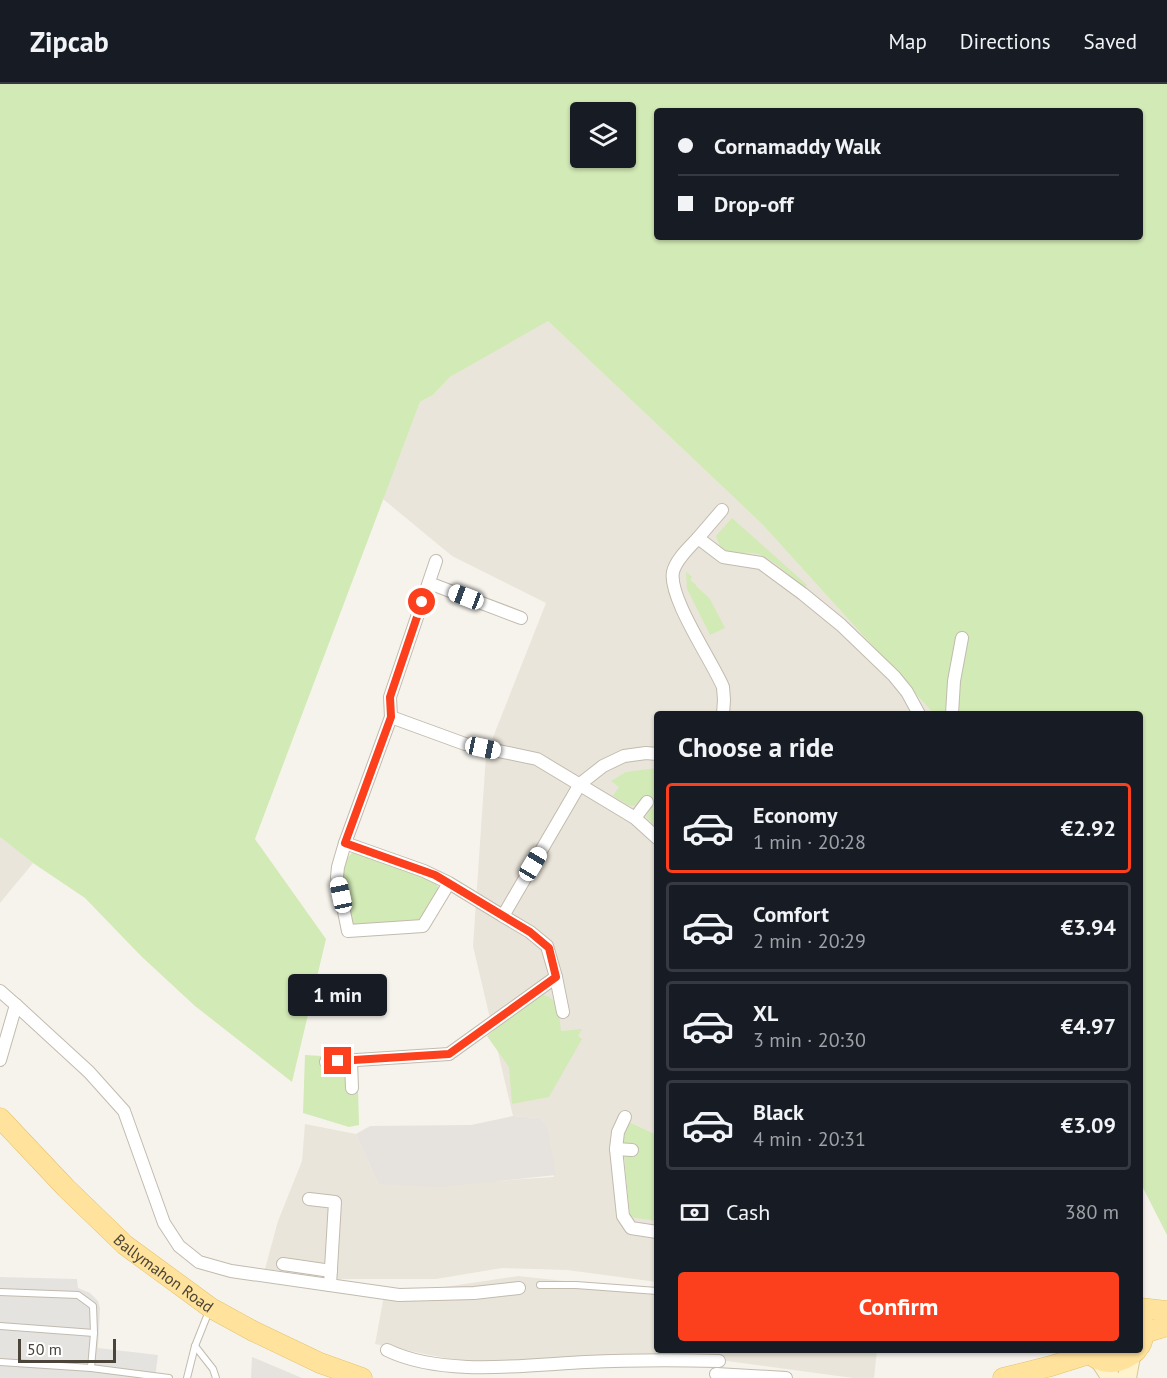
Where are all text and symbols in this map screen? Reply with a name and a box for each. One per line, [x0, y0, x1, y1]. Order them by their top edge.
text: Zipcab [30, 23, 109, 60]
text: Map [888, 28, 927, 55]
text: Directions [960, 28, 1051, 55]
text: Saved [1084, 28, 1137, 55]
map controls [570, 102, 636, 168]
button: layers [570, 102, 636, 168]
text: Cornamaddy Walk [714, 132, 881, 160]
text: Drop-off [714, 190, 793, 218]
car [446, 582, 486, 612]
route start [408, 588, 435, 615]
text: Choose a ride [678, 730, 834, 764]
car [464, 735, 502, 761]
icon: car [681, 801, 735, 855]
text: Economy [753, 801, 837, 829]
text: €2.92 [1061, 814, 1116, 842]
text: 1 min · 20:28 [753, 829, 866, 855]
car [516, 844, 550, 884]
car [328, 876, 354, 914]
icon: car [681, 900, 735, 954]
text: Comfort [753, 900, 829, 928]
text: €3.94 [1061, 913, 1116, 941]
text: 2 min · 20:29 [753, 928, 866, 954]
callout: 1 min [288, 974, 388, 1016]
text: 1 min [313, 982, 362, 1008]
icon: car [681, 999, 735, 1053]
text: XL [753, 999, 778, 1027]
text: €4.97 [1061, 1012, 1116, 1040]
text: 3 min · 20:30 [753, 1027, 866, 1053]
route end [324, 1047, 351, 1074]
icon: car [681, 1098, 735, 1152]
text: Black [753, 1098, 804, 1126]
text: €3.09 [1061, 1111, 1116, 1139]
text: 4 min · 20:31 [753, 1126, 866, 1152]
icon: cash [678, 1196, 711, 1229]
text: Cash [726, 1198, 770, 1226]
text: 380 m [1065, 1199, 1119, 1225]
street label: Ballymahon Road [109, 1230, 218, 1317]
button: Confirm [678, 1272, 1119, 1341]
scale bar [18, 1336, 116, 1364]
text: 50 m [27, 1339, 62, 1359]

